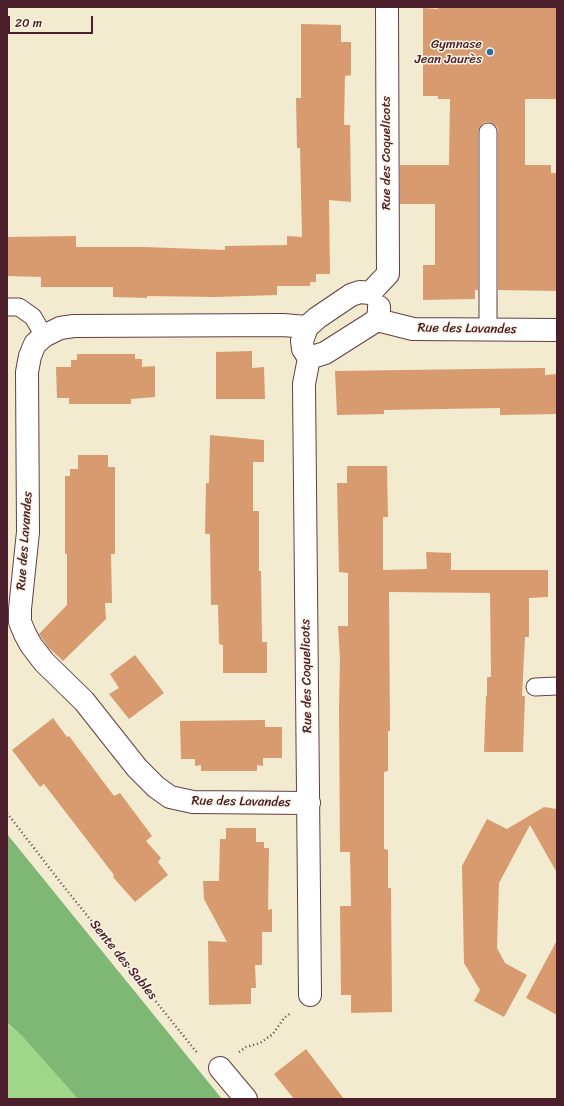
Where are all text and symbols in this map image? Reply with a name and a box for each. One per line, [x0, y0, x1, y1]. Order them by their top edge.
scale bar [10, 8, 95, 34]
text: 20 m [15, 12, 42, 34]
place label: Gymnase Jean Jaurès [415, 37, 482, 68]
marker: Gymnase Jean Jaurès [485, 47, 495, 57]
street label: Rue des Coquelicots [379, 96, 395, 210]
street label: Rue des Lavandes [417, 320, 517, 338]
street label: Rue des Lavandes [14, 491, 36, 591]
street label: Rue des Coquelicots [298, 619, 316, 733]
street label: Rue des Lavandes [191, 793, 291, 811]
street label: Sente des Sables [86, 917, 160, 1003]

